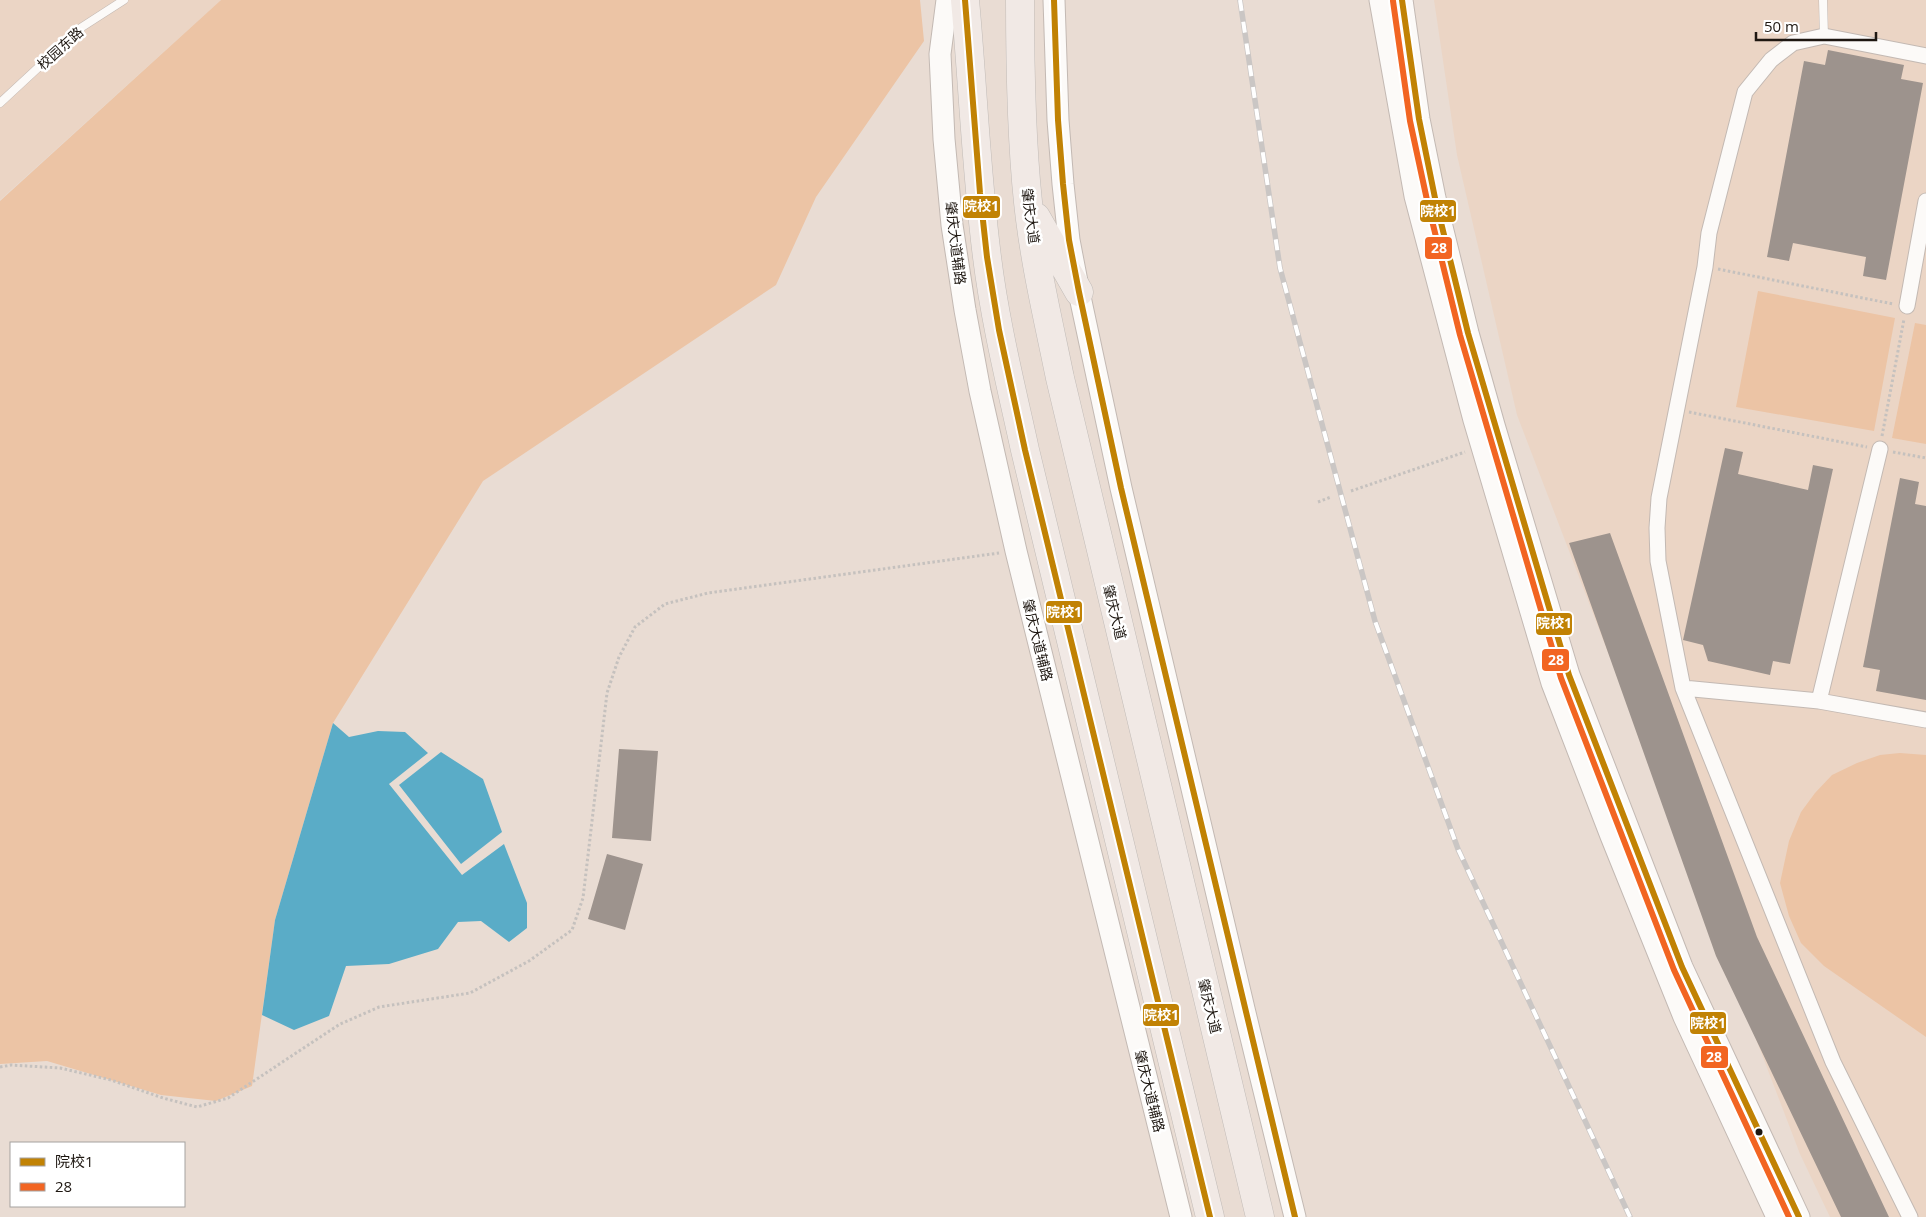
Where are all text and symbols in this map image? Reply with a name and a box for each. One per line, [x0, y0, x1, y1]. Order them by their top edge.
scale bar [1756, 10, 1876, 42]
text: 50 m [1764, 16, 1799, 36]
street label: 校园东路 [33, 22, 87, 74]
street label: 肇庆大道 [1018, 187, 1044, 245]
line badge: 院校1 [962, 195, 1001, 219]
text: 院校1 [963, 196, 999, 215]
line badge: 院校1 [1419, 199, 1457, 223]
street label: 肇庆大道辅路 [941, 200, 971, 286]
text: 院校1 [1420, 201, 1456, 220]
line badge: 28 [1424, 236, 1453, 260]
text: 28 [1431, 238, 1447, 257]
street label: 肇庆大道 [1099, 583, 1131, 641]
street label: 肇庆大道辅路 [1019, 597, 1057, 683]
line badge: 院校1 [1045, 600, 1083, 624]
text: 院校1 [1046, 602, 1082, 621]
line badge: 院校1 [1535, 612, 1573, 636]
text: 院校1 [1536, 613, 1572, 632]
line badge: 28 [1541, 648, 1570, 672]
text: 28 [1548, 650, 1564, 669]
street label: 肇庆大道 [1194, 977, 1226, 1035]
line badge: 院校1 [1142, 1003, 1180, 1027]
text: 院校1 [1143, 1005, 1179, 1024]
line badge: 院校1 [1689, 1011, 1727, 1035]
text: 院校1 [1690, 1013, 1726, 1032]
line badge: 28 [1700, 1045, 1729, 1069]
text: 28 [1706, 1047, 1722, 1066]
street label: 肇庆大道辅路 [1131, 1048, 1169, 1134]
unlabelled marker [1754, 1127, 1764, 1137]
legend [10, 1142, 185, 1207]
text: 院校1 [55, 1151, 94, 1171]
text: 28 [55, 1176, 72, 1196]

